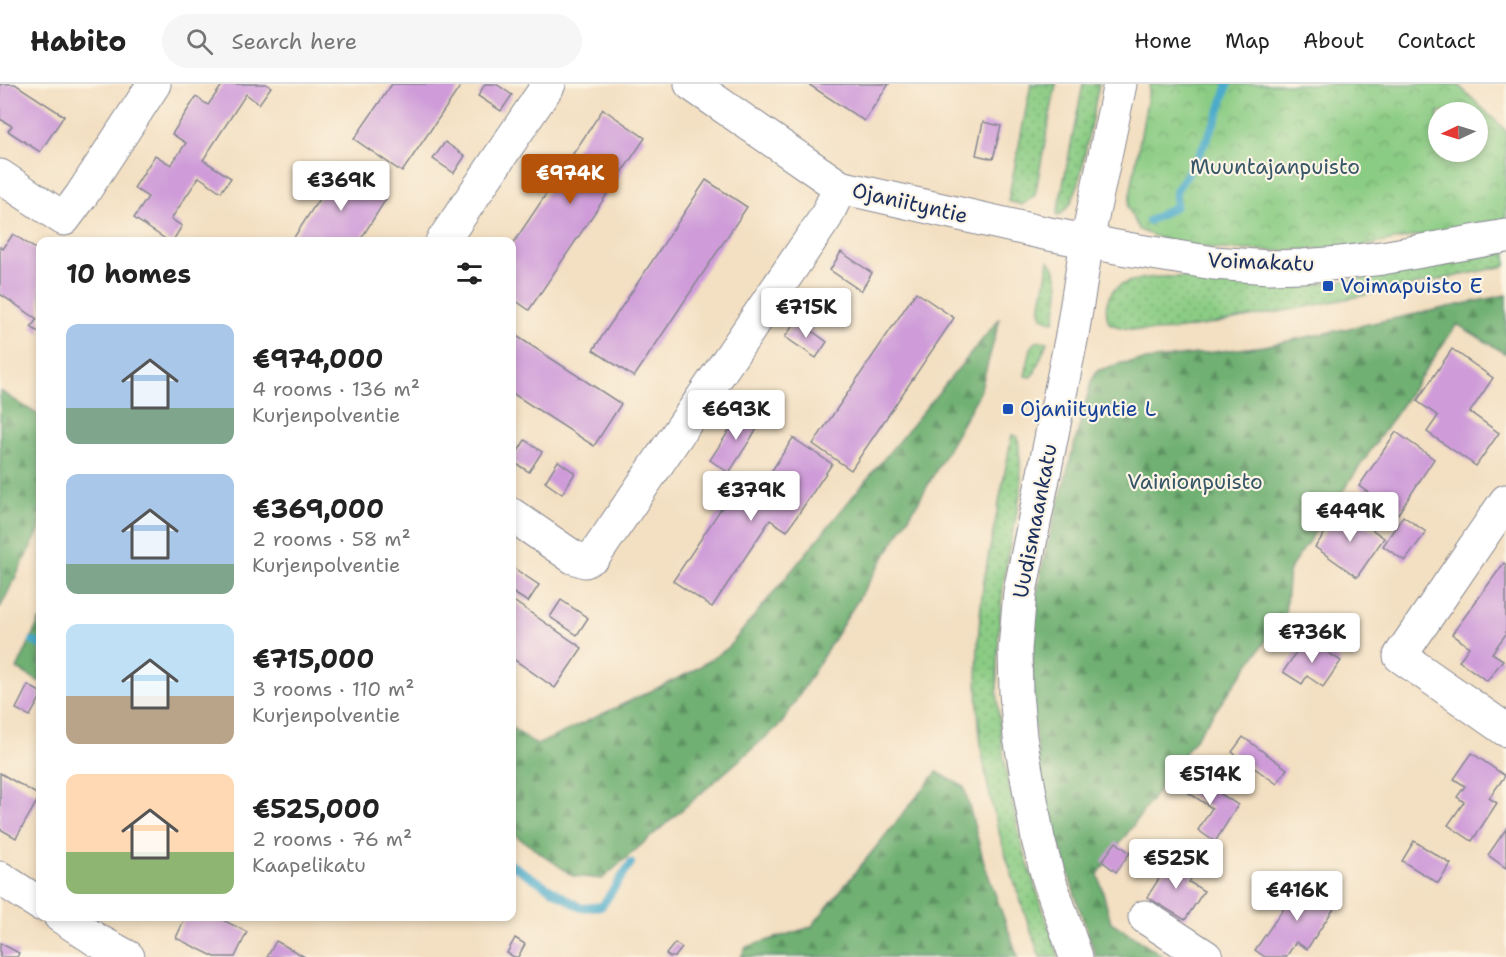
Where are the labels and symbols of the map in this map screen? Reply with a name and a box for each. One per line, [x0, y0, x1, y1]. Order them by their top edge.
north arrow [1428, 102, 1488, 162]
park label: Muuntajanpuisto [1190, 153, 1360, 181]
pin: €974K [528, 154, 612, 205]
pin: €369K [299, 161, 383, 212]
street label: Ojaniityntie [849, 176, 971, 230]
street label: Voimakatu [1207, 246, 1315, 278]
place label: Voimapuisto E [1340, 272, 1483, 300]
marker: Voimapuisto E [1321, 279, 1335, 293]
pin: €715K [764, 288, 848, 339]
pin: €693K [694, 390, 778, 441]
place label: Ojaniityntie L [1020, 395, 1157, 423]
marker: Ojaniityntie L [1001, 402, 1015, 416]
street label: Uudismaankatu [1006, 441, 1064, 601]
park label: Vainionpuisto [1127, 468, 1263, 496]
pin: €379K [709, 471, 793, 522]
pin: €449K [1308, 492, 1392, 543]
pin: €736K [1270, 613, 1354, 664]
pin: €514K [1168, 755, 1252, 806]
pin: €525K [1134, 839, 1218, 890]
pin: €416K [1255, 871, 1339, 922]

